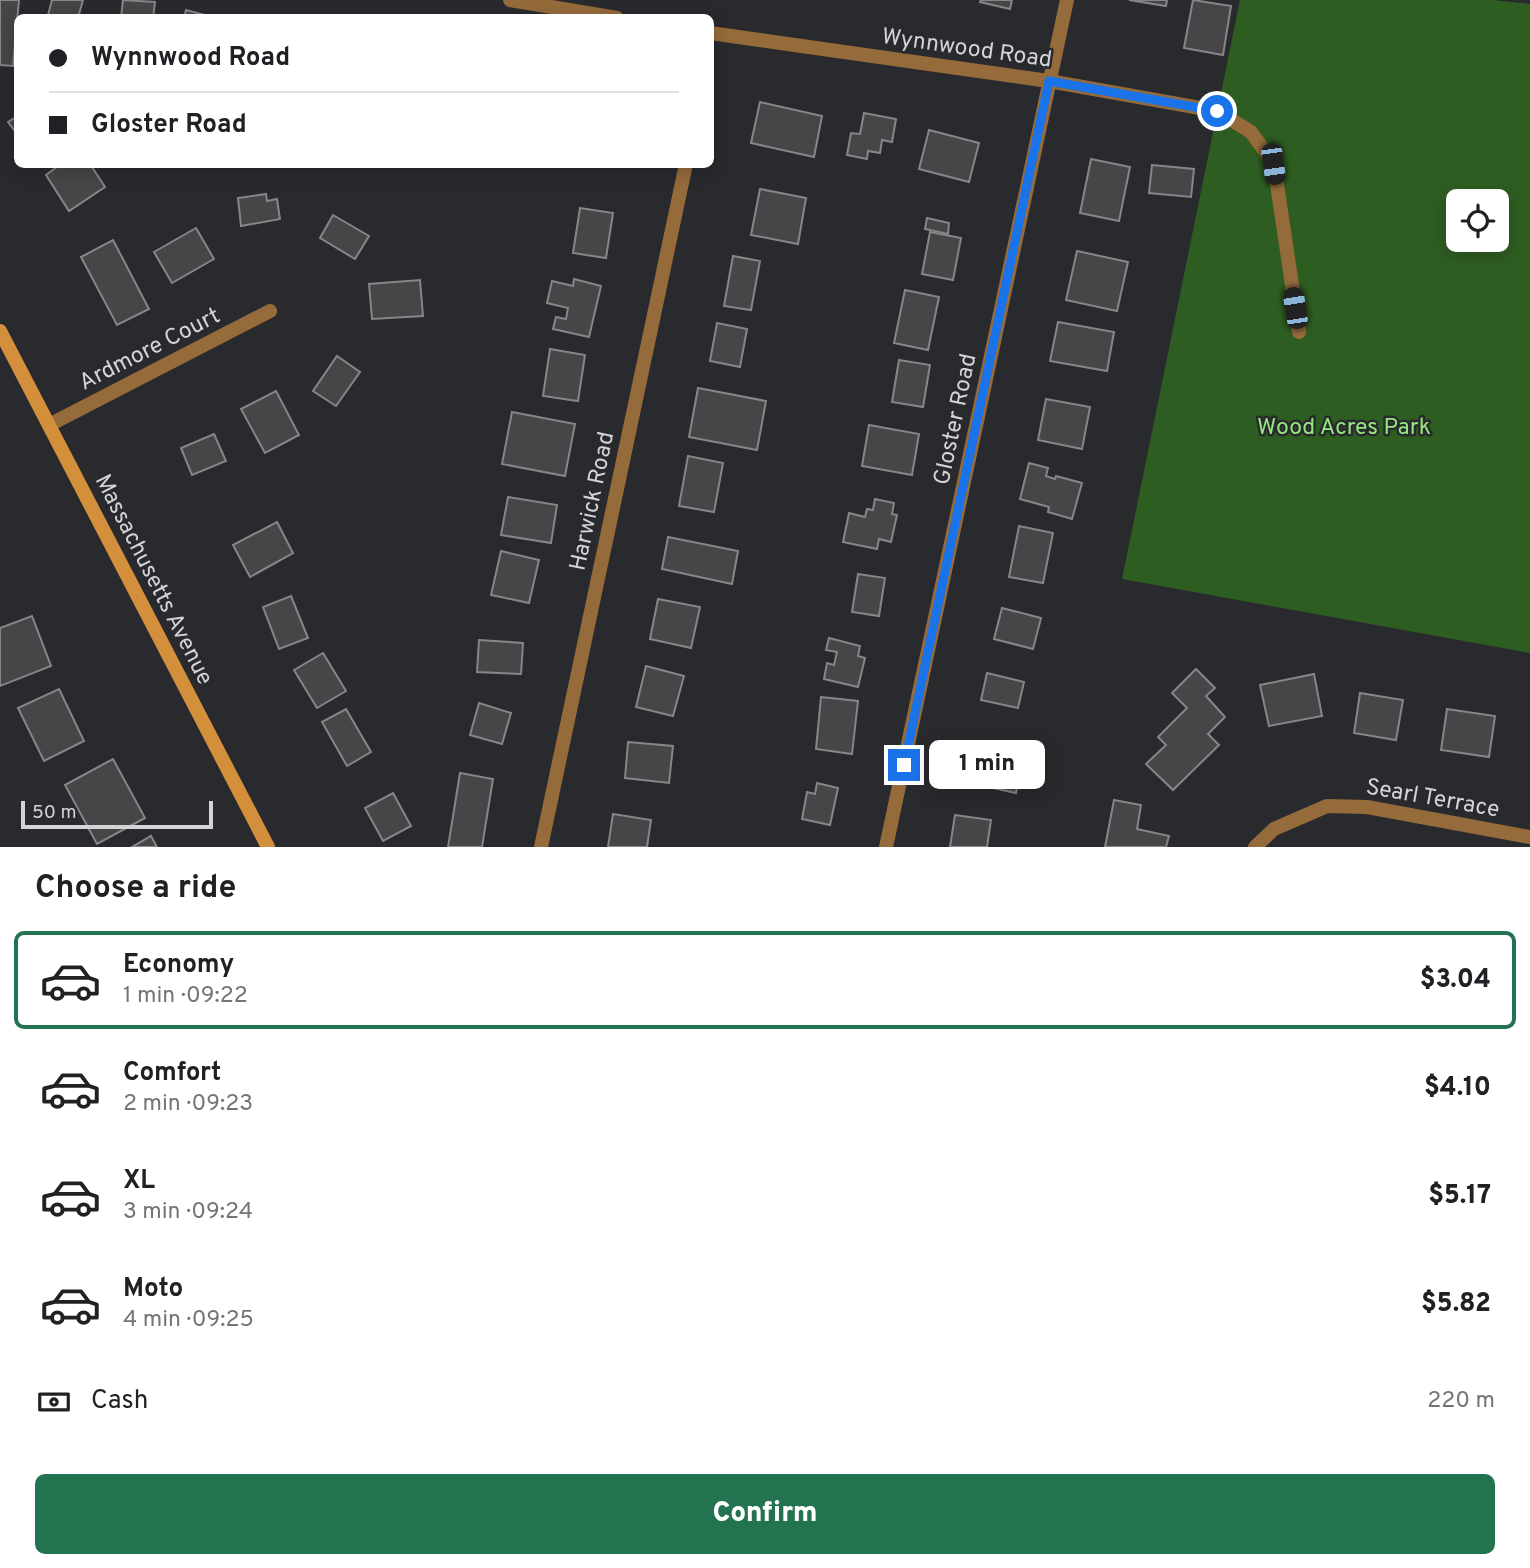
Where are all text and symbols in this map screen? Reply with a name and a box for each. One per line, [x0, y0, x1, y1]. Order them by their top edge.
street label: Wynnwood Road [880, 23, 1054, 76]
text: Wynnwood Road [91, 42, 290, 75]
route start [1201, 95, 1233, 127]
text: Gloster Road [91, 109, 247, 142]
car [1260, 142, 1287, 186]
map controls [1446, 189, 1509, 252]
button: locate [1446, 189, 1509, 252]
car [1282, 286, 1309, 330]
street label: Ardmore Court [75, 302, 226, 398]
street label: Gloster Road [928, 351, 985, 488]
park label: Wood Acres Park [1257, 414, 1431, 443]
street label: Harwick Road [565, 429, 622, 574]
street label: Massachusetts Avenue [87, 470, 219, 690]
callout: 1 min [928, 740, 1044, 790]
route end [888, 749, 920, 781]
text: 1 min [959, 750, 1015, 779]
street label: Searl Terrace [1364, 773, 1502, 825]
scale bar [21, 798, 214, 830]
text: 50 m [32, 801, 77, 825]
text: Choose a ride [35, 869, 236, 909]
icon: car [39, 949, 102, 1012]
text: Economy [123, 949, 234, 982]
text: $3.04 [1420, 964, 1491, 997]
text: 1 min · 09:22 [123, 982, 248, 1011]
icon: car [39, 1057, 102, 1120]
text: Comfort [123, 1057, 221, 1090]
text: $4.10 [1424, 1072, 1491, 1105]
text: 2 min · 09:23 [123, 1090, 253, 1119]
icon: car [39, 1165, 102, 1228]
text: XL [123, 1165, 155, 1198]
text: $5.17 [1428, 1180, 1491, 1213]
text: 3 min · 09:24 [123, 1198, 253, 1227]
icon: car [39, 1273, 102, 1336]
text: Moto [123, 1273, 183, 1306]
text: $5.82 [1421, 1288, 1491, 1321]
text: 4 min · 09:25 [123, 1306, 254, 1335]
icon: cash [35, 1383, 73, 1421]
text: Cash [91, 1385, 148, 1418]
text: 220 m [1427, 1387, 1495, 1416]
button: Confirm [35, 1474, 1495, 1554]

